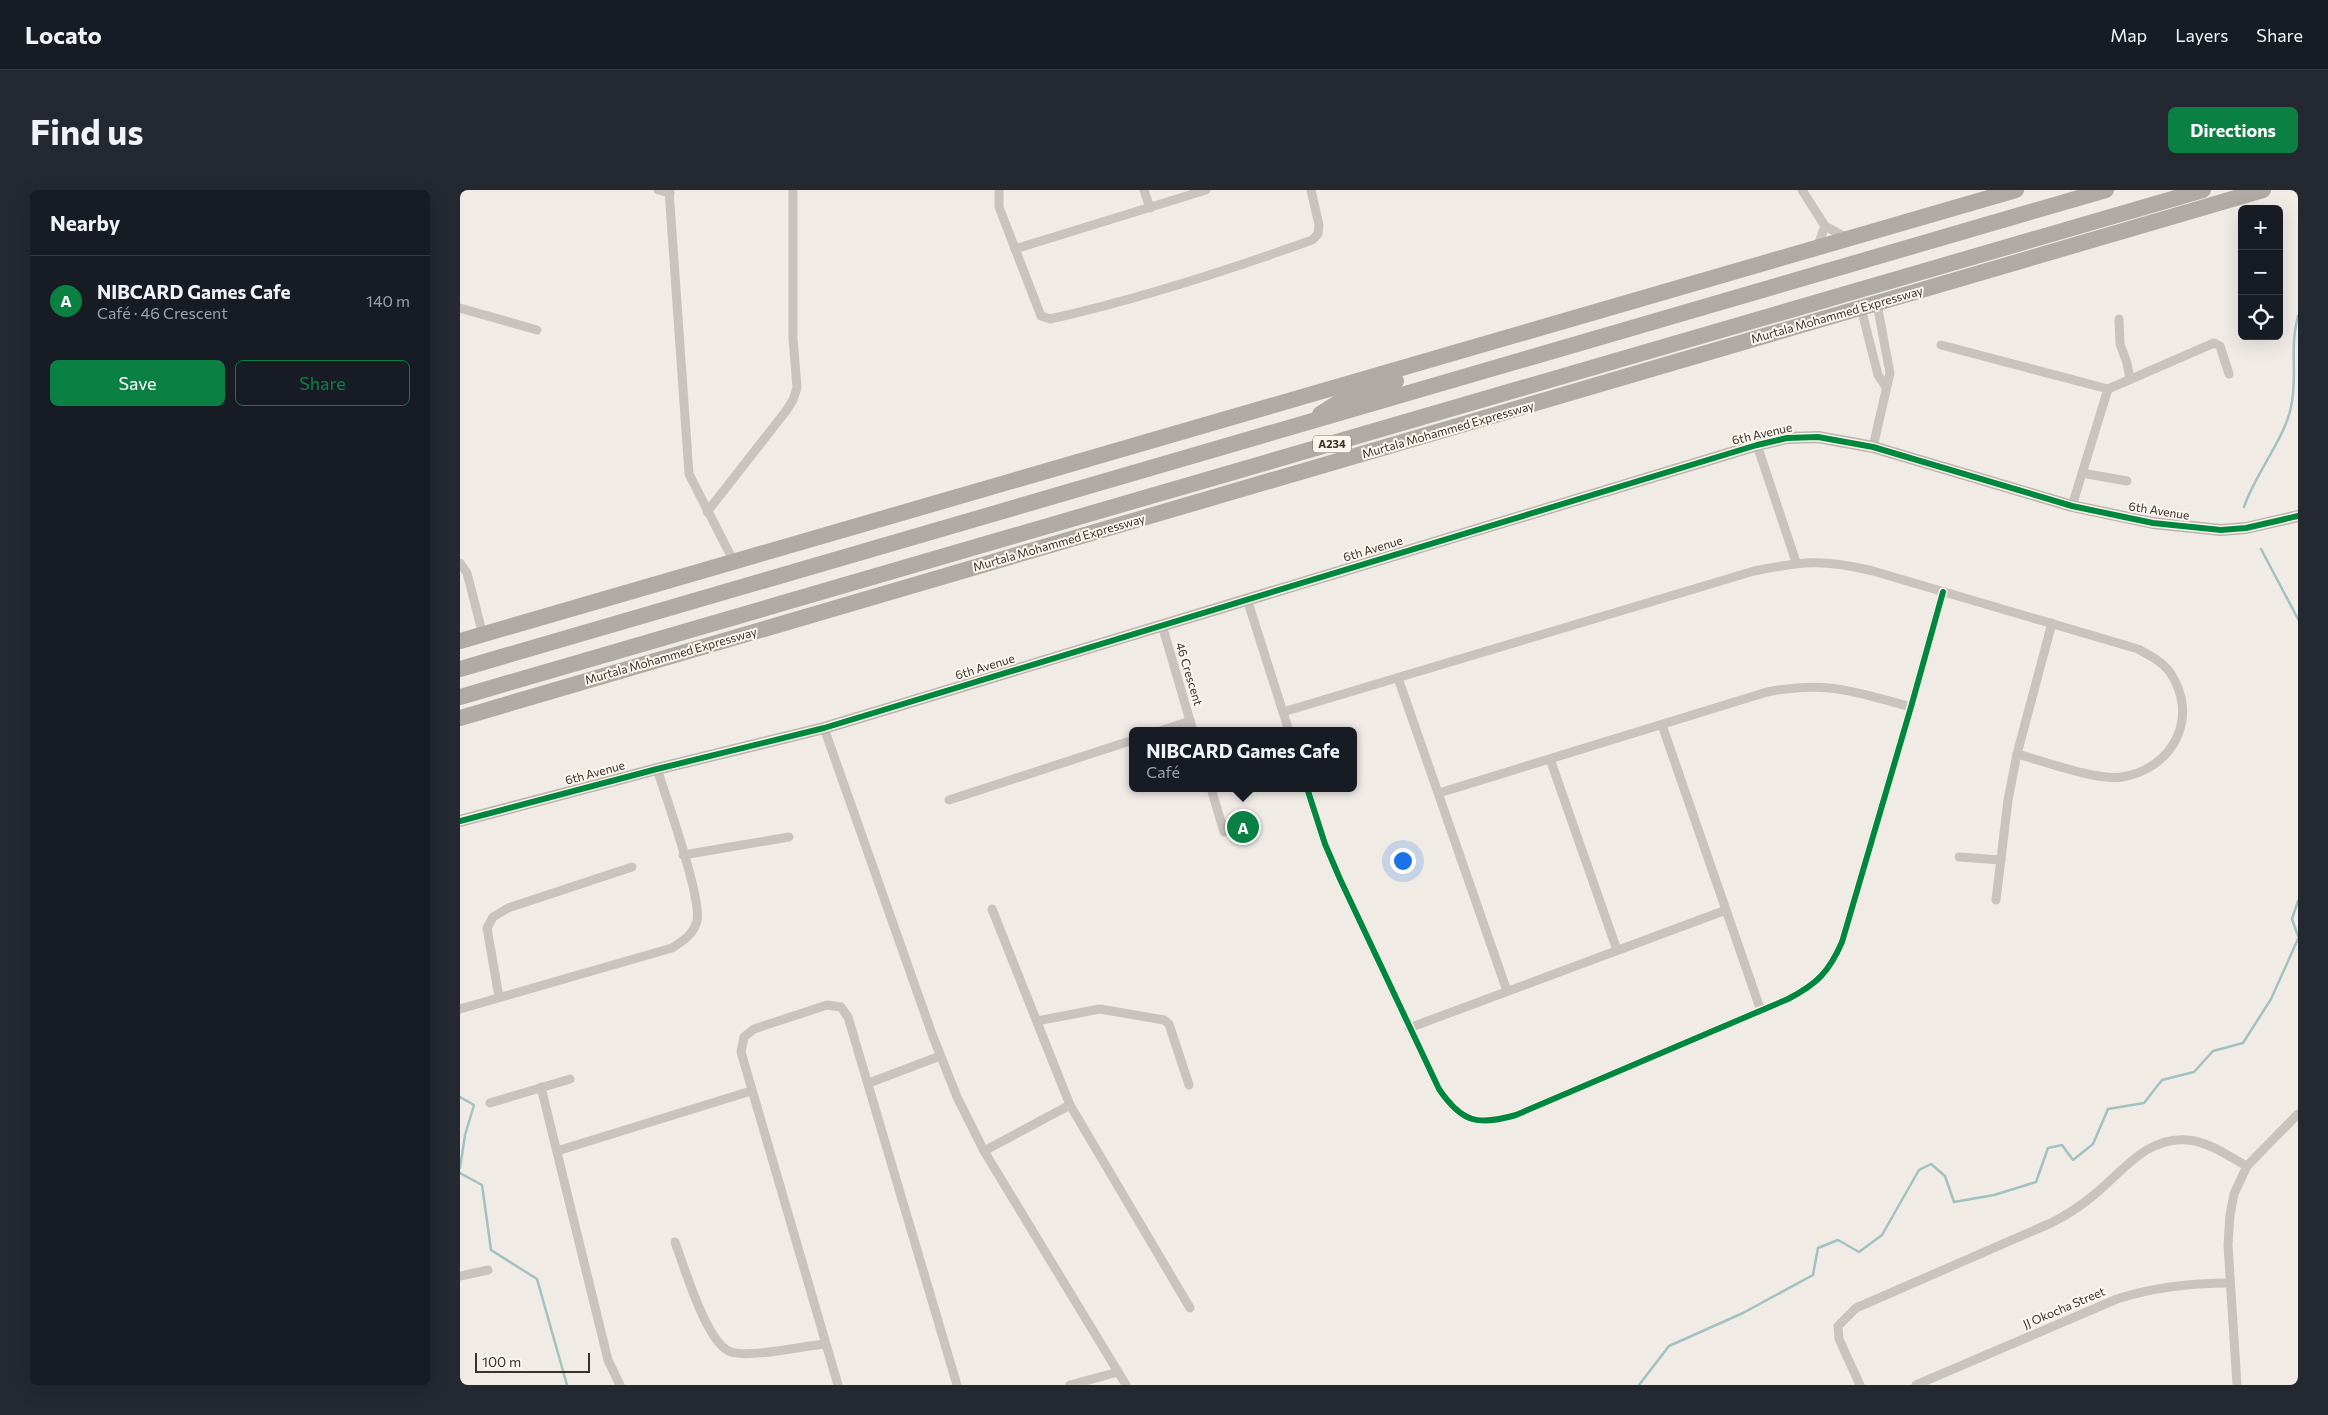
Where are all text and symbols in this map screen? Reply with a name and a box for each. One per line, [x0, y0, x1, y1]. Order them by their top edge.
text: Locato [25, 20, 102, 49]
text: Map [2110, 24, 2147, 46]
text: Layers [2175, 24, 2228, 46]
text: Share [2256, 24, 2303, 46]
button: Directions [2168, 107, 2298, 153]
text: Find us [30, 109, 144, 152]
map controls [2238, 205, 2283, 340]
button: + [2238, 205, 2283, 250]
text: Nearby [50, 210, 120, 235]
button: − [2238, 250, 2283, 295]
text: NIBCARD Games Cafe [97, 280, 291, 303]
street label: Murtala Mohammed Expressway [1749, 283, 1924, 345]
text: A [60, 291, 72, 310]
text: 140 m [366, 291, 410, 310]
button: locate [2238, 295, 2283, 340]
text: Café · 46 Crescent [97, 303, 228, 322]
button: Save [50, 360, 225, 406]
button: Share [235, 360, 410, 406]
street label: Murtala Mohammed Expressway [1360, 398, 1535, 460]
street label: 6th Avenue [1730, 419, 1793, 447]
road number: A234 [1313, 435, 1351, 452]
street label: 6th Avenue [2128, 498, 2191, 522]
street label: Murtala Mohammed Expressway [971, 511, 1146, 573]
street label: 6th Avenue [1341, 532, 1404, 564]
street label: Murtala Mohammed Expressway [583, 624, 758, 686]
street label: 46 Crescent [1174, 640, 1206, 707]
street label: 6th Avenue [953, 650, 1016, 682]
popup [1129, 727, 1357, 792]
text: NIBCARD Games Cafe [1146, 739, 1340, 762]
street label: 6th Avenue [563, 757, 626, 787]
text: Café [1146, 762, 1180, 781]
pin: A [1227, 808, 1259, 846]
your location [1390, 848, 1416, 874]
street label: JJ Okocha Street [2020, 1283, 2107, 1332]
scale bar [475, 1350, 590, 1373]
text: 100 m [482, 1353, 521, 1370]

